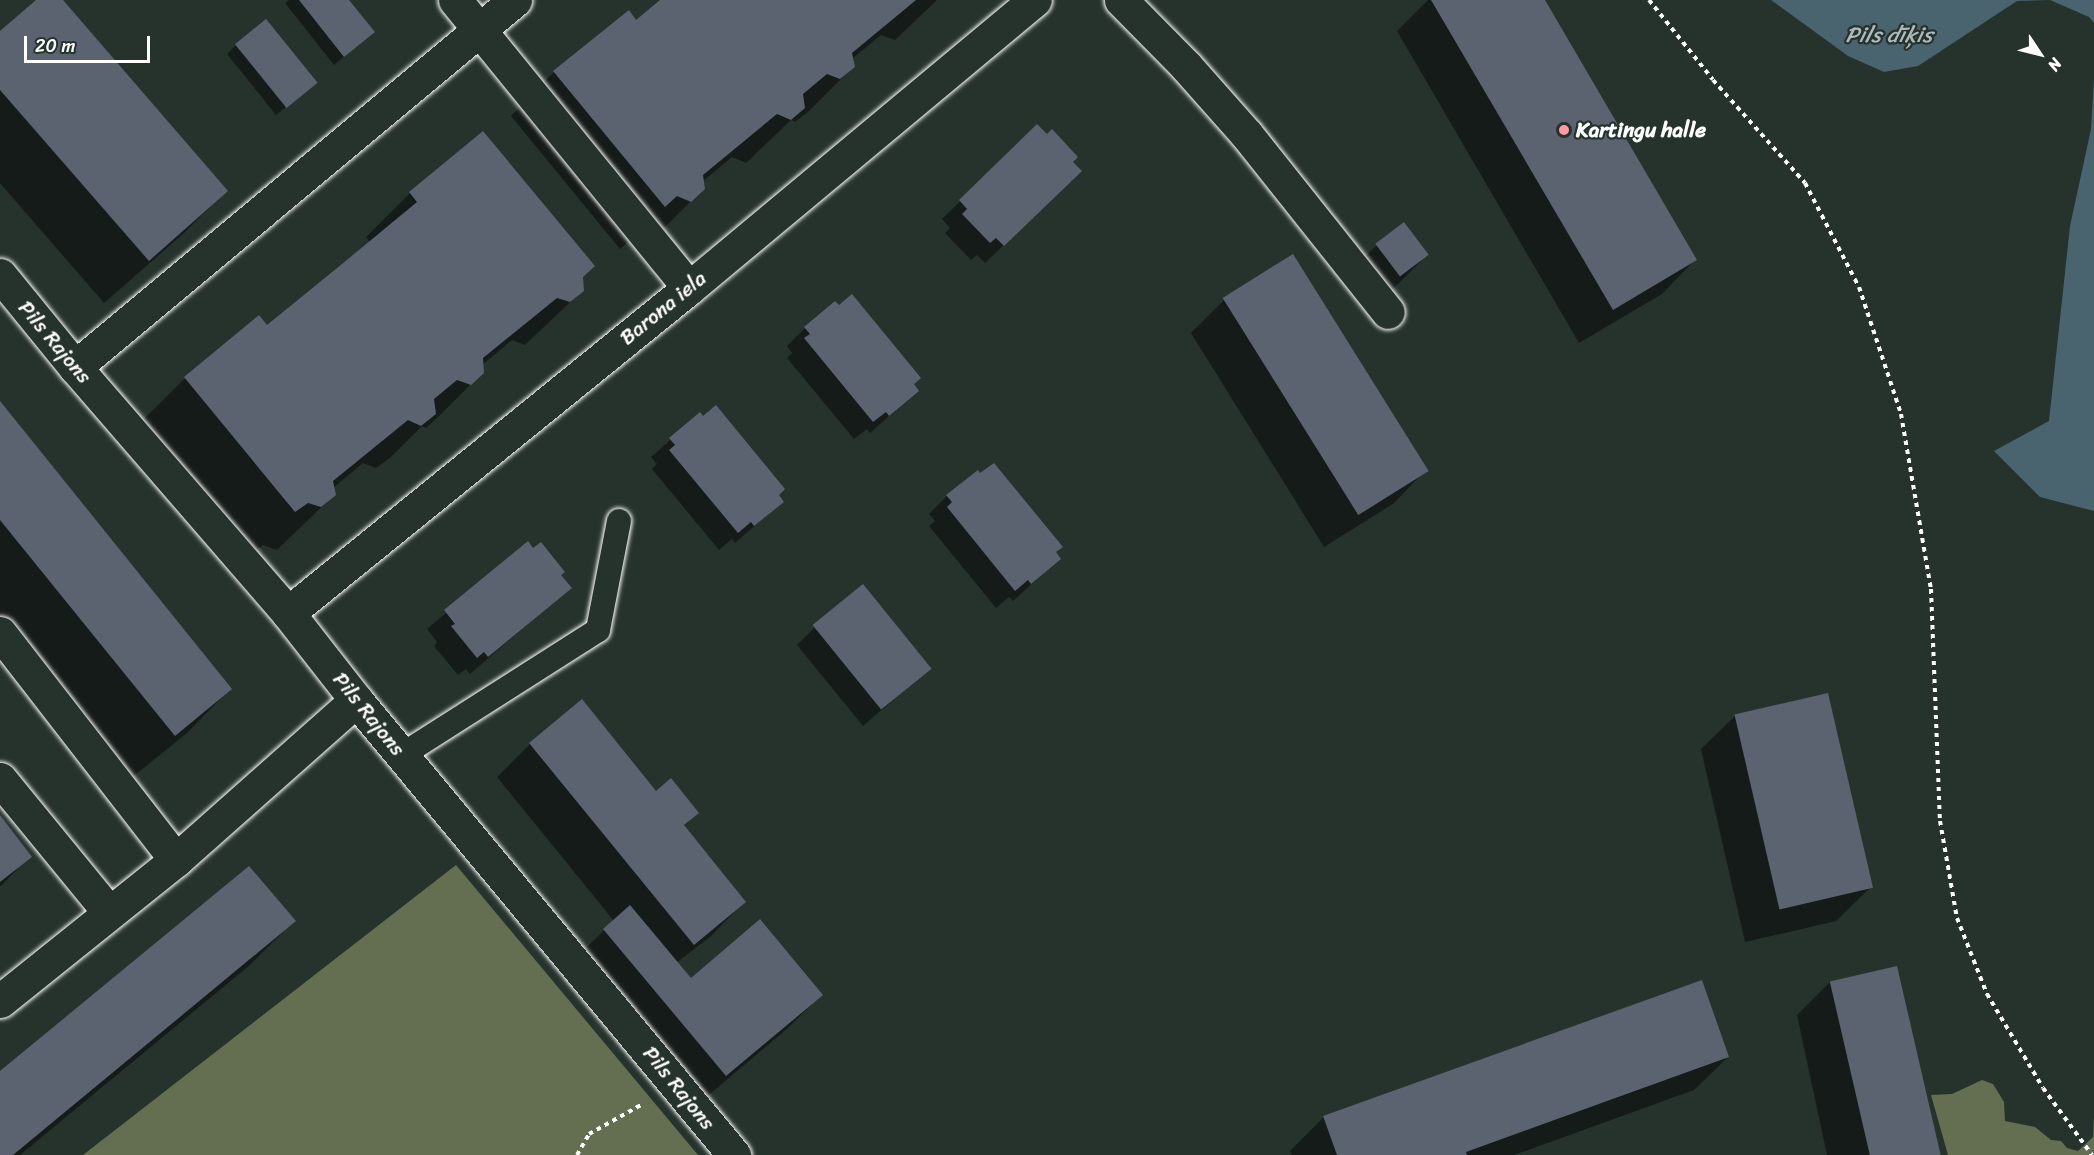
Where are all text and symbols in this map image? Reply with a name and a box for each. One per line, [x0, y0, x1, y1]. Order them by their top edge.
water label: Pils dīķis [1845, 22, 1933, 48]
scale bar [27, 24, 153, 62]
north arrow [2010, 24, 2070, 84]
text: 20 m [35, 30, 75, 62]
text: N [2040, 52, 2070, 77]
place label: Kartingu halle [1576, 117, 1706, 143]
marker: Kartingu halle [1557, 123, 1571, 137]
street label: Barona iela [615, 266, 711, 350]
street label: Pils Rajons [13, 295, 97, 389]
street label: Pils Rajons [328, 667, 410, 761]
street label: Pils Rajons [638, 1041, 720, 1135]

